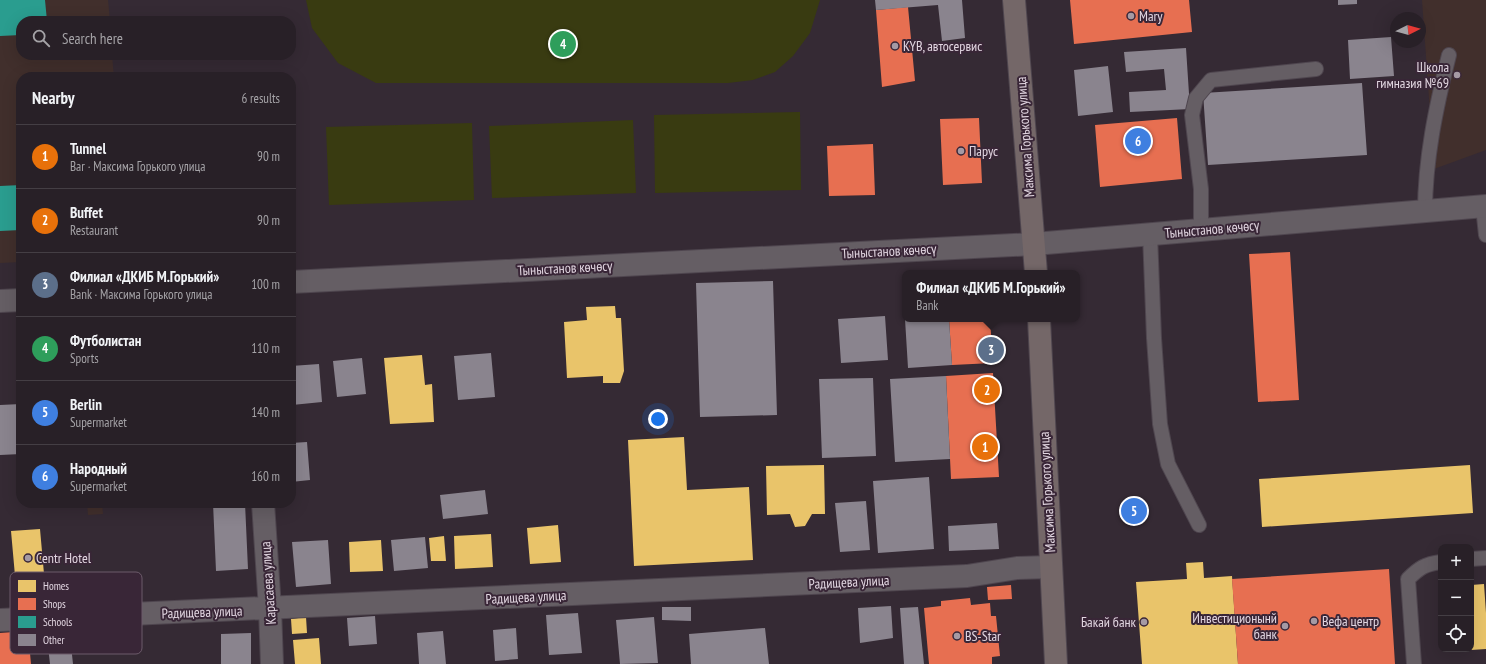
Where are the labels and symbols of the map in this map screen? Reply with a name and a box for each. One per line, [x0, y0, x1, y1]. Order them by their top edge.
place label: Mary [1139, 7, 1163, 25]
marker: Mary [1126, 11, 1136, 21]
north arrow [1390, 12, 1426, 48]
pin: 4 [550, 29, 576, 59]
place label: KYB, автосервис [903, 37, 982, 55]
marker: KYB, автосервис [890, 41, 900, 51]
place label: Школа гимназия №69 [1376, 58, 1449, 92]
marker: Школа гимназия №69 [1452, 70, 1462, 80]
street label: Максима Горького улица [1012, 76, 1038, 198]
pin: 6 [1125, 126, 1151, 156]
place label: Парус [969, 142, 998, 160]
marker: Парус [956, 146, 966, 156]
street label: Тыныстанов көчөсү [1164, 216, 1261, 242]
street label: Тыныстанов көчөсү [841, 239, 937, 262]
street label: Тыныстанов көчөсү [517, 256, 613, 279]
pin: 3 [978, 335, 1004, 365]
pin: 2 [974, 375, 1000, 405]
your location [648, 409, 668, 429]
street label: Максима Горького улица [1035, 431, 1059, 553]
pin: 1 [972, 432, 998, 462]
pin: 5 [1121, 496, 1147, 526]
street label: Карасаева улица [256, 541, 280, 625]
place label: Centr Hotel [36, 549, 92, 567]
marker: Centr Hotel [23, 553, 33, 563]
street label: Радищева улица [808, 571, 890, 593]
legend [10, 572, 142, 654]
text: Homes [43, 579, 69, 593]
street label: Радищева улица [485, 586, 567, 608]
text: Shops [43, 597, 66, 611]
street label: Радищева улица [161, 602, 243, 622]
place label: Инвестиционынй банк [1192, 609, 1278, 643]
place label: Вефа центр [1322, 612, 1379, 630]
place label: Бакай банк [1081, 613, 1137, 631]
text: Schools [43, 615, 73, 629]
marker: Вефа центр [1309, 616, 1319, 626]
marker: Бакай банк [1139, 617, 1149, 627]
marker: Инвестиционынй банк [1280, 621, 1290, 631]
place label: BS-Star [965, 627, 1001, 645]
marker: BS-Star [952, 631, 962, 641]
text: Other [43, 633, 64, 647]

